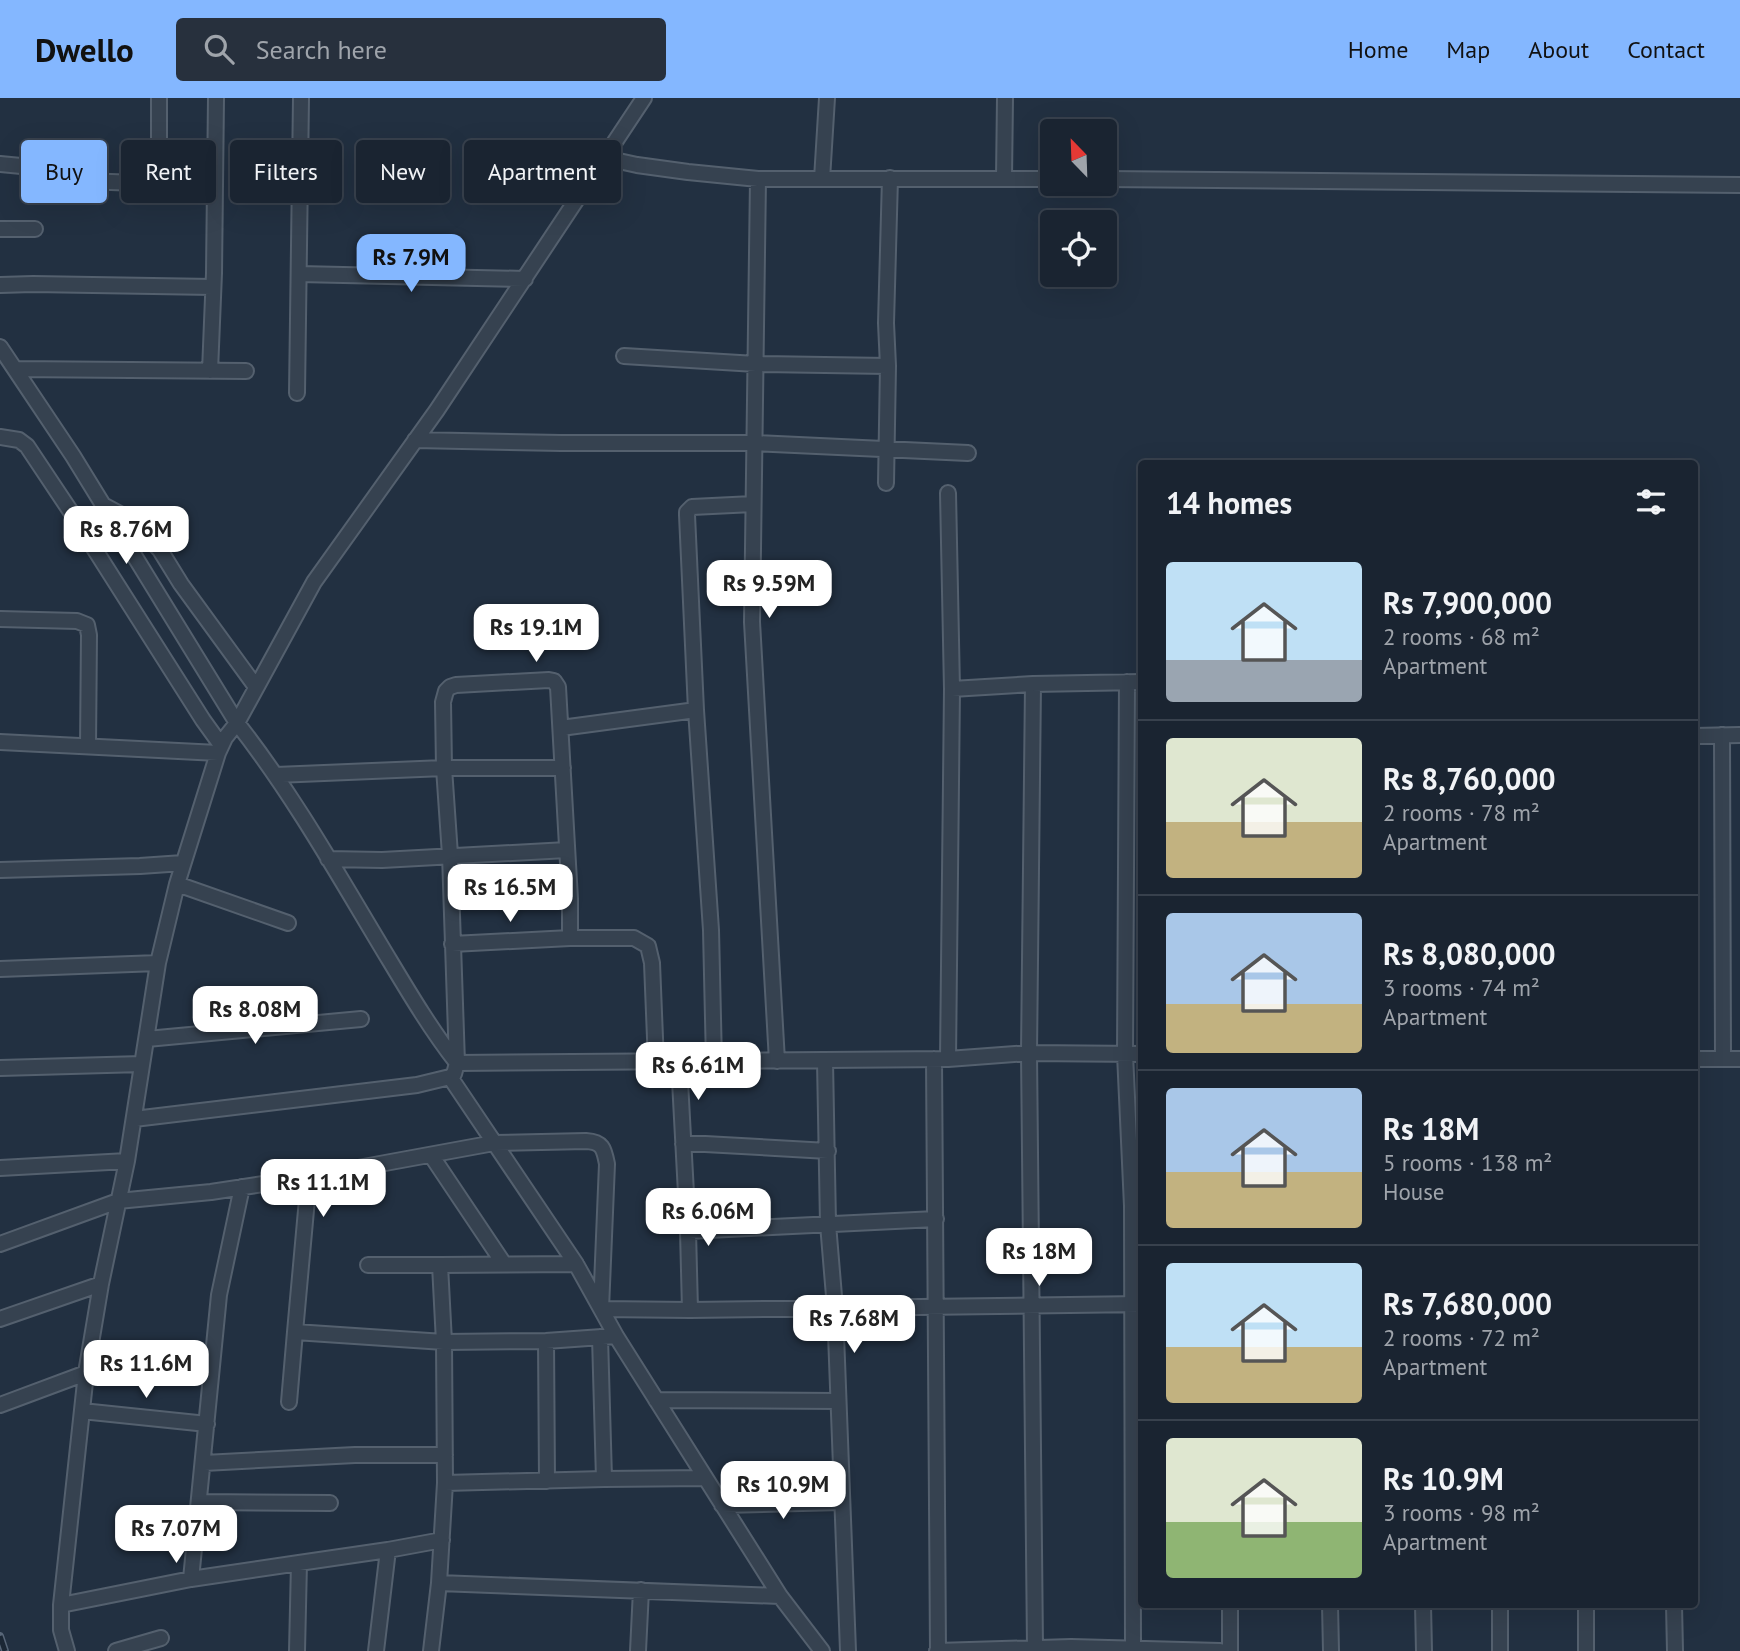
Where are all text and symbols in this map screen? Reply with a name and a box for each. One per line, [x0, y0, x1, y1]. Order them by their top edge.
search box [176, 18, 666, 81]
text: Dwello [35, 28, 134, 71]
icon: search [200, 30, 238, 68]
text: Search here [256, 33, 387, 66]
text: Home [1348, 34, 1408, 65]
text: Map [1446, 34, 1490, 65]
text: About [1528, 34, 1589, 65]
text: Contact [1627, 34, 1705, 65]
north arrow [1040, 119, 1116, 196]
map controls [1040, 119, 1117, 287]
chip: Buy [21, 140, 107, 203]
chip: Rent [121, 140, 216, 203]
chip: Filters [230, 140, 342, 203]
chip: New [356, 140, 450, 203]
chip: Apartment [464, 140, 621, 203]
button: locate [1040, 210, 1117, 287]
pin: Rs 7.9M [346, 234, 476, 294]
text: Rs 7.9M [373, 242, 449, 271]
text: 14 homes [1166, 483, 1292, 522]
icon: filters [1632, 483, 1670, 521]
pin: Rs 8.76M [54, 506, 198, 566]
text: Rs 8.76M [80, 514, 172, 543]
pin: Rs 9.59M [697, 560, 841, 620]
text: Rs 9.59M [723, 568, 815, 597]
text: Rs 7,900,000 [1383, 583, 1552, 622]
icon: home [1222, 590, 1306, 674]
pin: Rs 19.1M [464, 604, 608, 664]
text: Rs 19.1M [490, 612, 582, 641]
text: 2 rooms · 68 m² [1383, 622, 1540, 651]
text: Apartment [1383, 651, 1487, 680]
text: Rs 8,760,000 [1383, 759, 1556, 798]
icon: home [1222, 766, 1306, 850]
text: 2 rooms · 78 m² [1383, 798, 1540, 827]
text: Apartment [1383, 827, 1487, 856]
pin: Rs 16.5M [438, 864, 582, 924]
text: Rs 16.5M [464, 872, 556, 901]
text: Rs 8,080,000 [1383, 934, 1556, 973]
icon: home [1222, 941, 1306, 1025]
text: 3 rooms · 74 m² [1383, 973, 1540, 1002]
pin: Rs 8.08M [183, 986, 327, 1046]
text: Rs 8.08M [209, 994, 301, 1023]
text: Apartment [1383, 1002, 1487, 1031]
pin: Rs 6.61M [626, 1042, 770, 1102]
text: Rs 6.61M [652, 1050, 744, 1079]
text: Rs 18M [1383, 1109, 1479, 1148]
icon: home [1222, 1116, 1306, 1200]
text: 5 rooms · 138 m² [1383, 1148, 1552, 1177]
pin: Rs 11.1M [251, 1160, 395, 1219]
text: Rs 11.1M [277, 1167, 369, 1196]
text: House [1383, 1177, 1445, 1206]
pin: Rs 6.06M [636, 1188, 780, 1248]
text: Rs 6.06M [662, 1196, 754, 1225]
pin: Rs 18M [982, 1228, 1096, 1288]
text: Rs 18M [1002, 1236, 1076, 1265]
text: Rs 7,680,000 [1383, 1284, 1552, 1323]
icon: home [1222, 1291, 1306, 1375]
pin: Rs 7.68M [782, 1296, 926, 1355]
text: Rs 7.68M [809, 1303, 899, 1332]
text: 2 rooms · 72 m² [1383, 1323, 1540, 1352]
pin: Rs 11.6M [74, 1340, 218, 1400]
text: Rs 11.6M [100, 1348, 192, 1377]
text: Apartment [1383, 1352, 1487, 1381]
text: Rs 10.9M [1383, 1459, 1504, 1498]
pin: Rs 10.9M [711, 1462, 855, 1521]
icon: home [1222, 1466, 1306, 1550]
text: Rs 10.9M [737, 1469, 829, 1498]
text: 3 rooms · 98 m² [1383, 1498, 1540, 1527]
pin: Rs 7.07M [104, 1506, 248, 1565]
text: Rs 7.07M [131, 1513, 221, 1542]
text: Apartment [1383, 1527, 1487, 1556]

